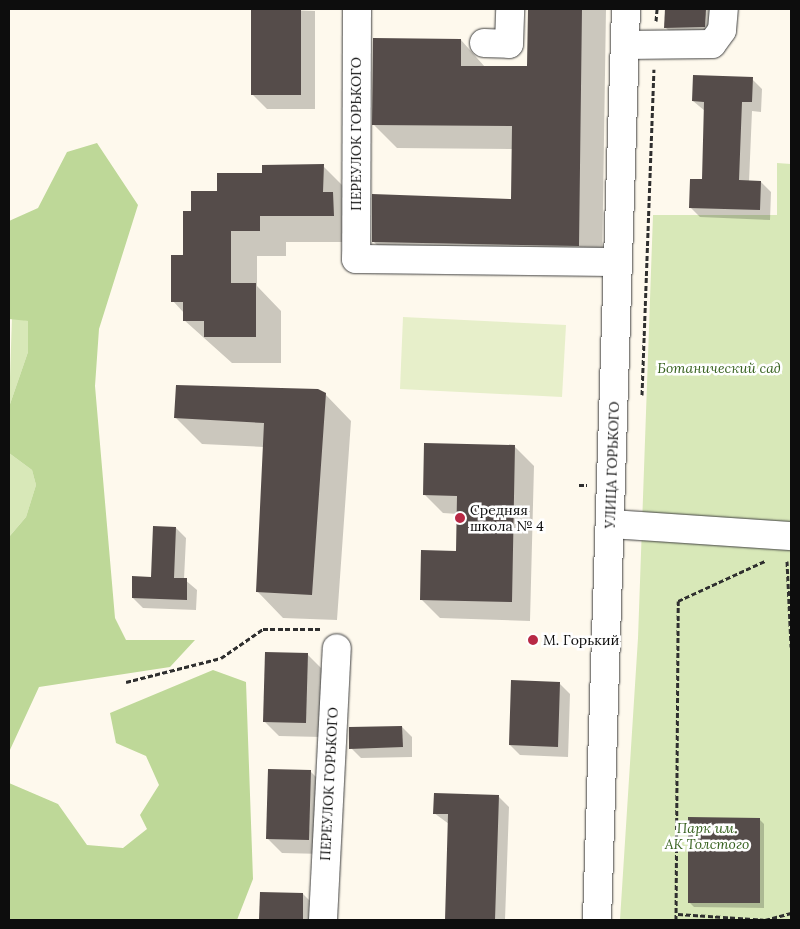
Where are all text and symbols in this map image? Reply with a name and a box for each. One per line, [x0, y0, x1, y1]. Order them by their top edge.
street label: ПЕРЕУЛОК ГОРЬКОГО [348, 57, 364, 211]
park label: Ботанический сад [657, 360, 781, 376]
street label: УЛИЦА ГОРЬКОГО [601, 401, 623, 529]
place label: Средняя школа № 4 [470, 502, 544, 534]
marker: Средняя школа № 4 [454, 512, 466, 524]
place label: М. Горький [543, 632, 619, 648]
marker: М. Горький [527, 634, 539, 646]
street label: ПЕРЕУЛОК ГОРЬКОГО [317, 707, 341, 861]
park label: Парк им. АК Толстого [665, 820, 749, 852]

